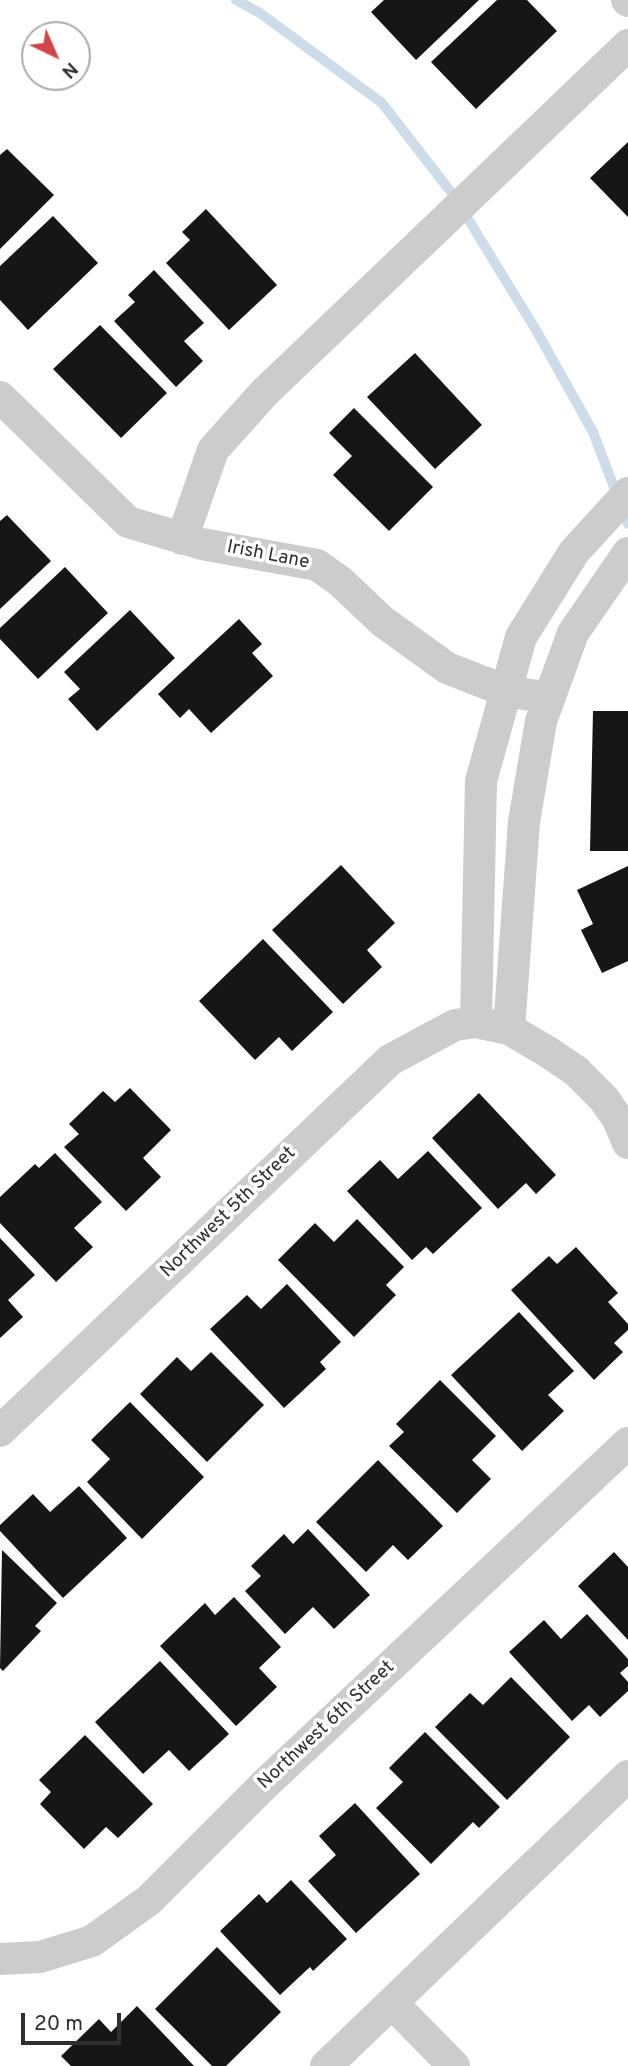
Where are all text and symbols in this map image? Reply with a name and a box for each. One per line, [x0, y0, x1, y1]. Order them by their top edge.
north arrow [21, 21, 91, 91]
text: N [56, 56, 82, 83]
street label: Irish Lane [225, 537, 311, 575]
street label: Northwest 5th Street [157, 1143, 301, 1283]
street label: Northwest 6th Street [254, 1657, 400, 1795]
scale bar [24, 2000, 124, 2044]
text: 20 m [34, 2011, 83, 2038]

